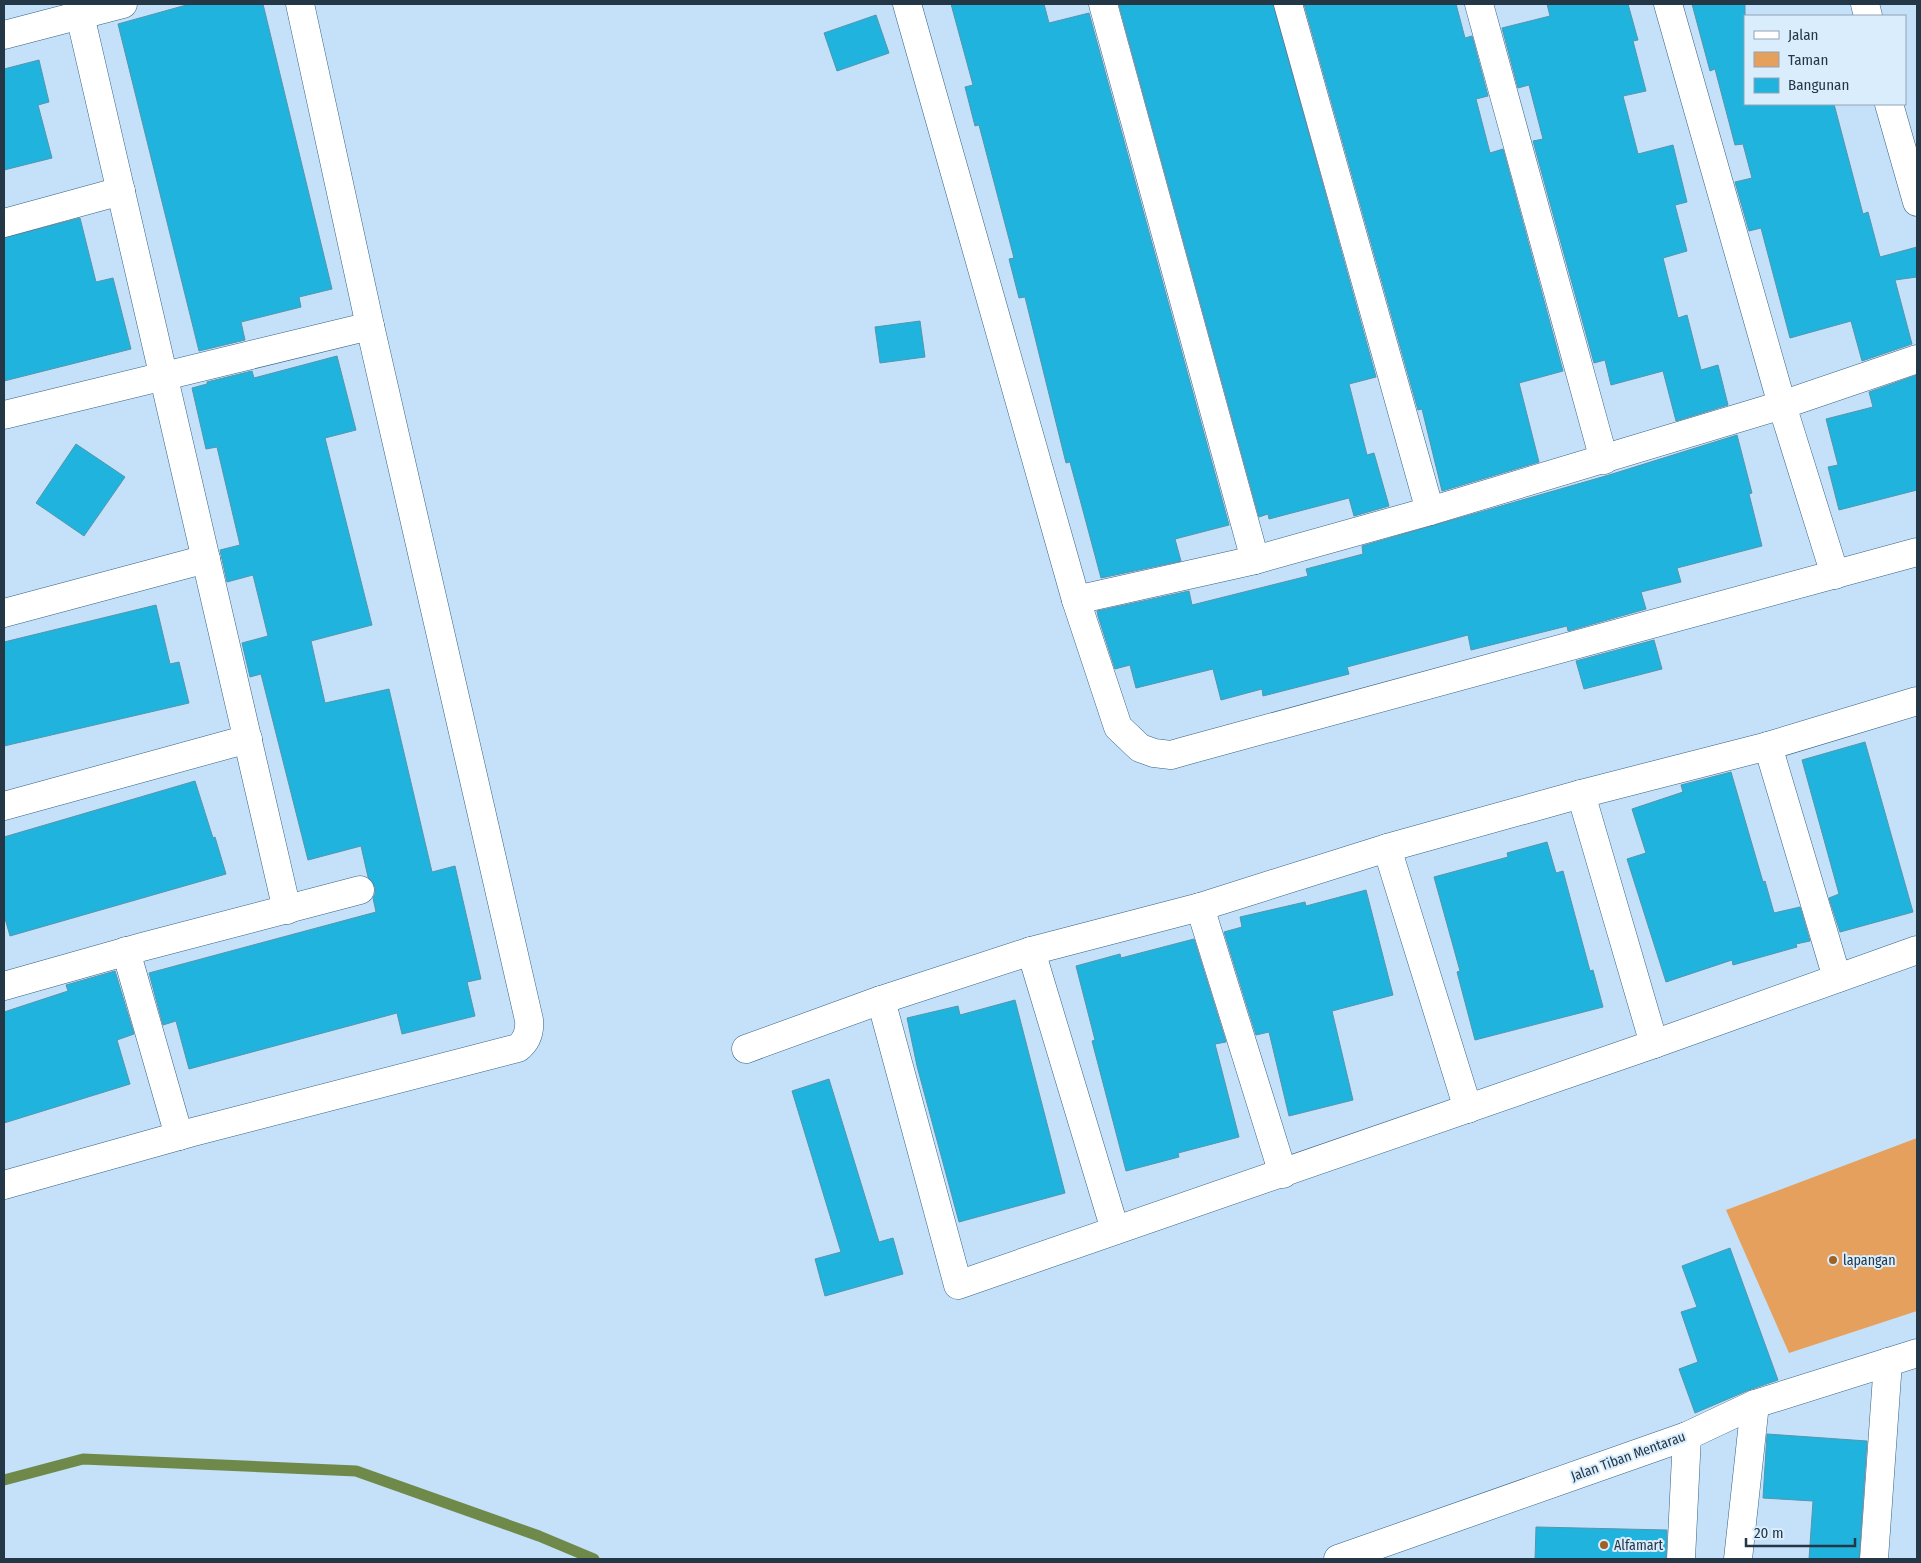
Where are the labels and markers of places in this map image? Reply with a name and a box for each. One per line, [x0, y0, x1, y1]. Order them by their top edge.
place label: lapangan [1843, 1252, 1896, 1269]
marker: lapangan [1827, 1254, 1839, 1266]
place label: Alfamart [1614, 1537, 1663, 1554]
marker: Alfamart [1598, 1539, 1610, 1551]

